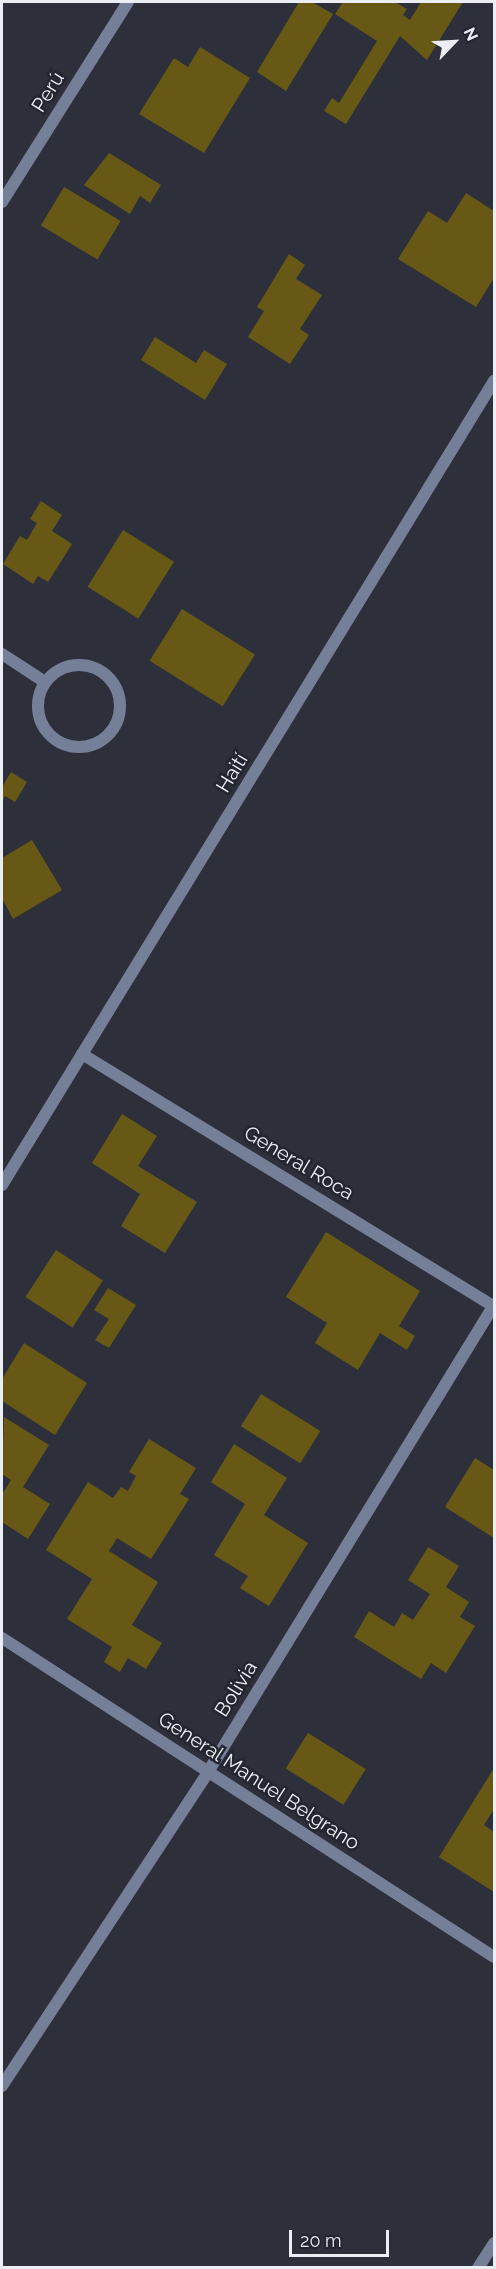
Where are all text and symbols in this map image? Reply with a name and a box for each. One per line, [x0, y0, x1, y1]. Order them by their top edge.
north arrow [424, 12, 484, 72]
text: N [460, 25, 482, 44]
street label: Perú [26, 67, 70, 117]
street label: Haití [211, 749, 253, 797]
street label: General Roca [240, 1121, 358, 1205]
street label: Bolivia [210, 1657, 262, 1721]
street label: General Manuel Belgrano [153, 1707, 365, 1855]
scale bar [292, 2218, 392, 2256]
text: 20 m [300, 2230, 342, 2251]

